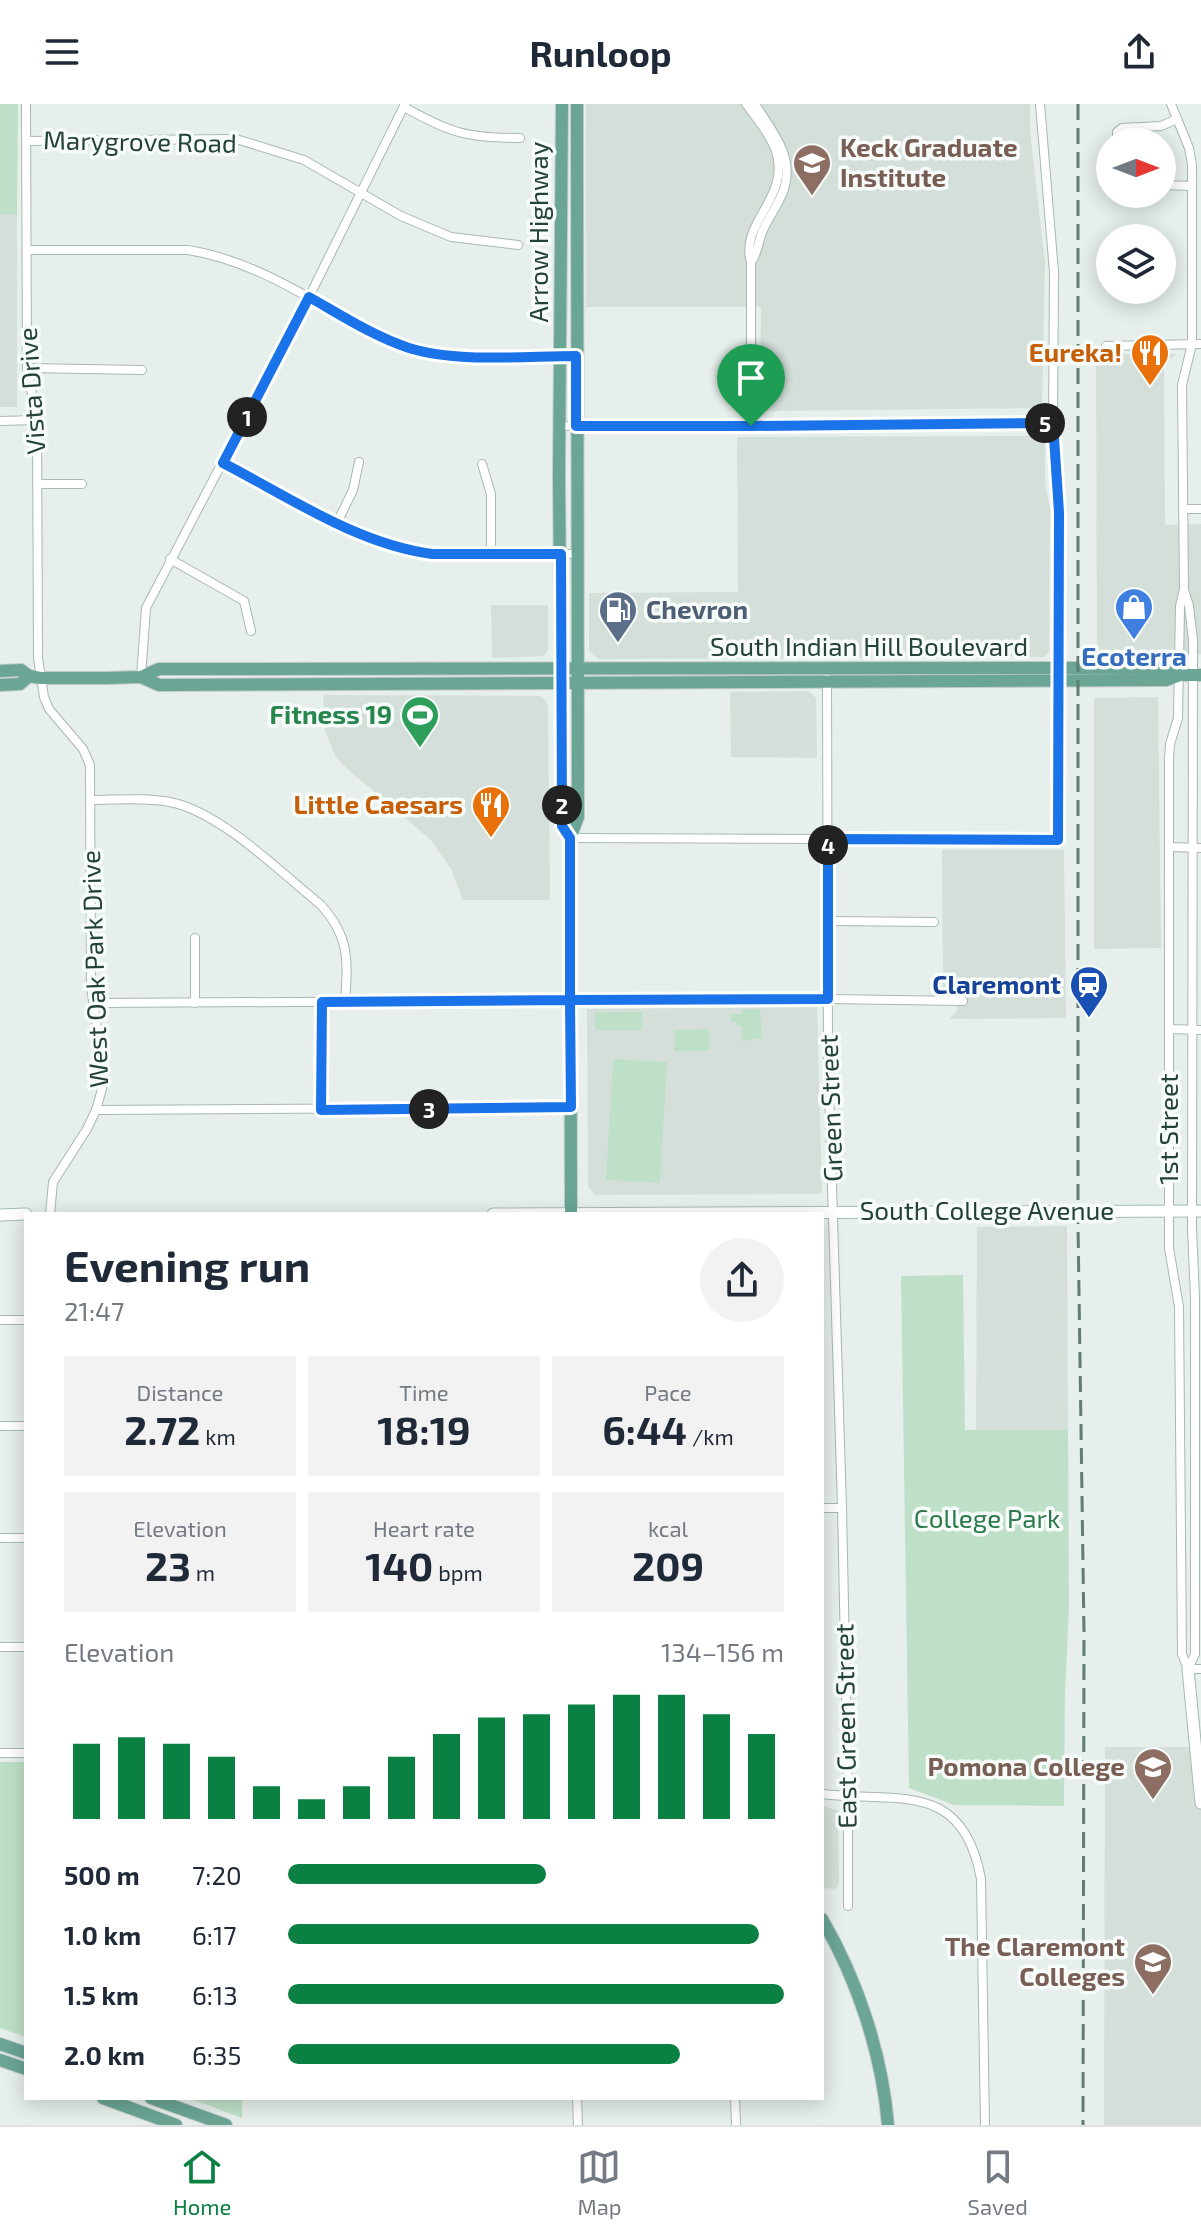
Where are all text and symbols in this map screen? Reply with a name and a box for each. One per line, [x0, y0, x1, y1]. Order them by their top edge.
icon: menu [40, 30, 84, 74]
icon: share [1117, 30, 1161, 74]
text: Runloop [529, 31, 672, 74]
street label: Marygrove Road [43, 123, 237, 158]
north arrow [1096, 128, 1176, 208]
map controls [1096, 128, 1176, 304]
place label: Keck Graduate Institute [840, 131, 1018, 192]
street label: Arrow Highway [522, 141, 553, 322]
school or university icon: Keck Graduate Institute [791, 142, 833, 197]
button: layers [1096, 224, 1176, 304]
street label: Vista Drive [11, 327, 50, 456]
restaurant icon: Eureka! [1129, 332, 1171, 387]
place label: Eureka! [1029, 336, 1122, 367]
pin [717, 344, 785, 426]
icon: arrive [729, 356, 773, 400]
pin: 1 [227, 397, 267, 437]
pin: 5 [1025, 403, 1065, 443]
text: 1 [242, 404, 252, 430]
text: 5 [1039, 410, 1051, 436]
shop icon: Ecoterra [1113, 586, 1155, 641]
fuel station icon: Chevron [597, 589, 639, 644]
place label: Chevron [646, 593, 748, 624]
street label: South Indian Hill Boulevard [710, 630, 1028, 661]
place label: Ecoterra [1081, 640, 1187, 671]
sports icon: Fitness 19 [399, 694, 441, 749]
place label: Fitness 19 [270, 698, 392, 729]
restaurant icon: Little Caesars [470, 784, 512, 839]
pin: 2 [542, 785, 582, 825]
place label: Little Caesars [293, 788, 463, 819]
text: 2 [556, 792, 568, 818]
pin: 4 [808, 825, 848, 865]
text: 4 [821, 832, 835, 858]
street label: West Oak Park Drive [74, 850, 113, 1088]
station icon: Claremont [1068, 964, 1110, 1019]
place label: Claremont [932, 968, 1061, 999]
street label: Green Street [811, 1034, 848, 1182]
street label: 1st Street [1152, 1073, 1183, 1185]
pin: 3 [409, 1089, 449, 1129]
text: 3 [423, 1096, 435, 1122]
street label: South College Avenue [860, 1194, 1114, 1225]
text: Evening run [64, 1238, 310, 1291]
button: share [700, 1238, 784, 1322]
text: 21:47 [64, 1295, 124, 1326]
text: Distance [137, 1379, 223, 1405]
text: Time [399, 1379, 449, 1405]
text: Pace [644, 1379, 692, 1405]
text: 2.72 [124, 1405, 200, 1453]
text: 18:19 [377, 1405, 471, 1453]
text: 6:44 [602, 1405, 687, 1453]
text: km [200, 1423, 236, 1449]
text: /km [687, 1423, 734, 1449]
park label: College Park [914, 1502, 1060, 1533]
text: Elevation [133, 1515, 227, 1541]
text: Heart rate [373, 1515, 475, 1541]
text: kcal [648, 1515, 688, 1541]
text: 23 [145, 1541, 191, 1589]
text: 140 [365, 1541, 433, 1589]
text: 209 [632, 1541, 704, 1589]
text: m [191, 1559, 215, 1585]
text: bpm [433, 1559, 483, 1585]
street label: East Green Street [827, 1623, 862, 1829]
text: Elevation [64, 1636, 174, 1667]
text: 134–156 m [661, 1636, 784, 1667]
school or university icon: Pomona College [1132, 1746, 1174, 1801]
place label: Pomona College [927, 1750, 1125, 1781]
text: 500 m [64, 1859, 140, 1890]
text: 7:20 [192, 1859, 242, 1890]
text: 1.0 km [64, 1919, 141, 1950]
text: 6:17 [192, 1919, 237, 1950]
place label: The Claremont Colleges [945, 1930, 1125, 1991]
school or university icon: The Claremont Colleges [1132, 1941, 1174, 1996]
text: 1.5 km [64, 1979, 139, 2010]
text: 6:13 [192, 1979, 238, 2010]
text: 2.0 km [64, 2039, 145, 2070]
text: 6:35 [192, 2039, 241, 2070]
tab: Home [173, 2145, 231, 2219]
tab: Map [577, 2145, 622, 2219]
tab: Saved [968, 2145, 1028, 2219]

